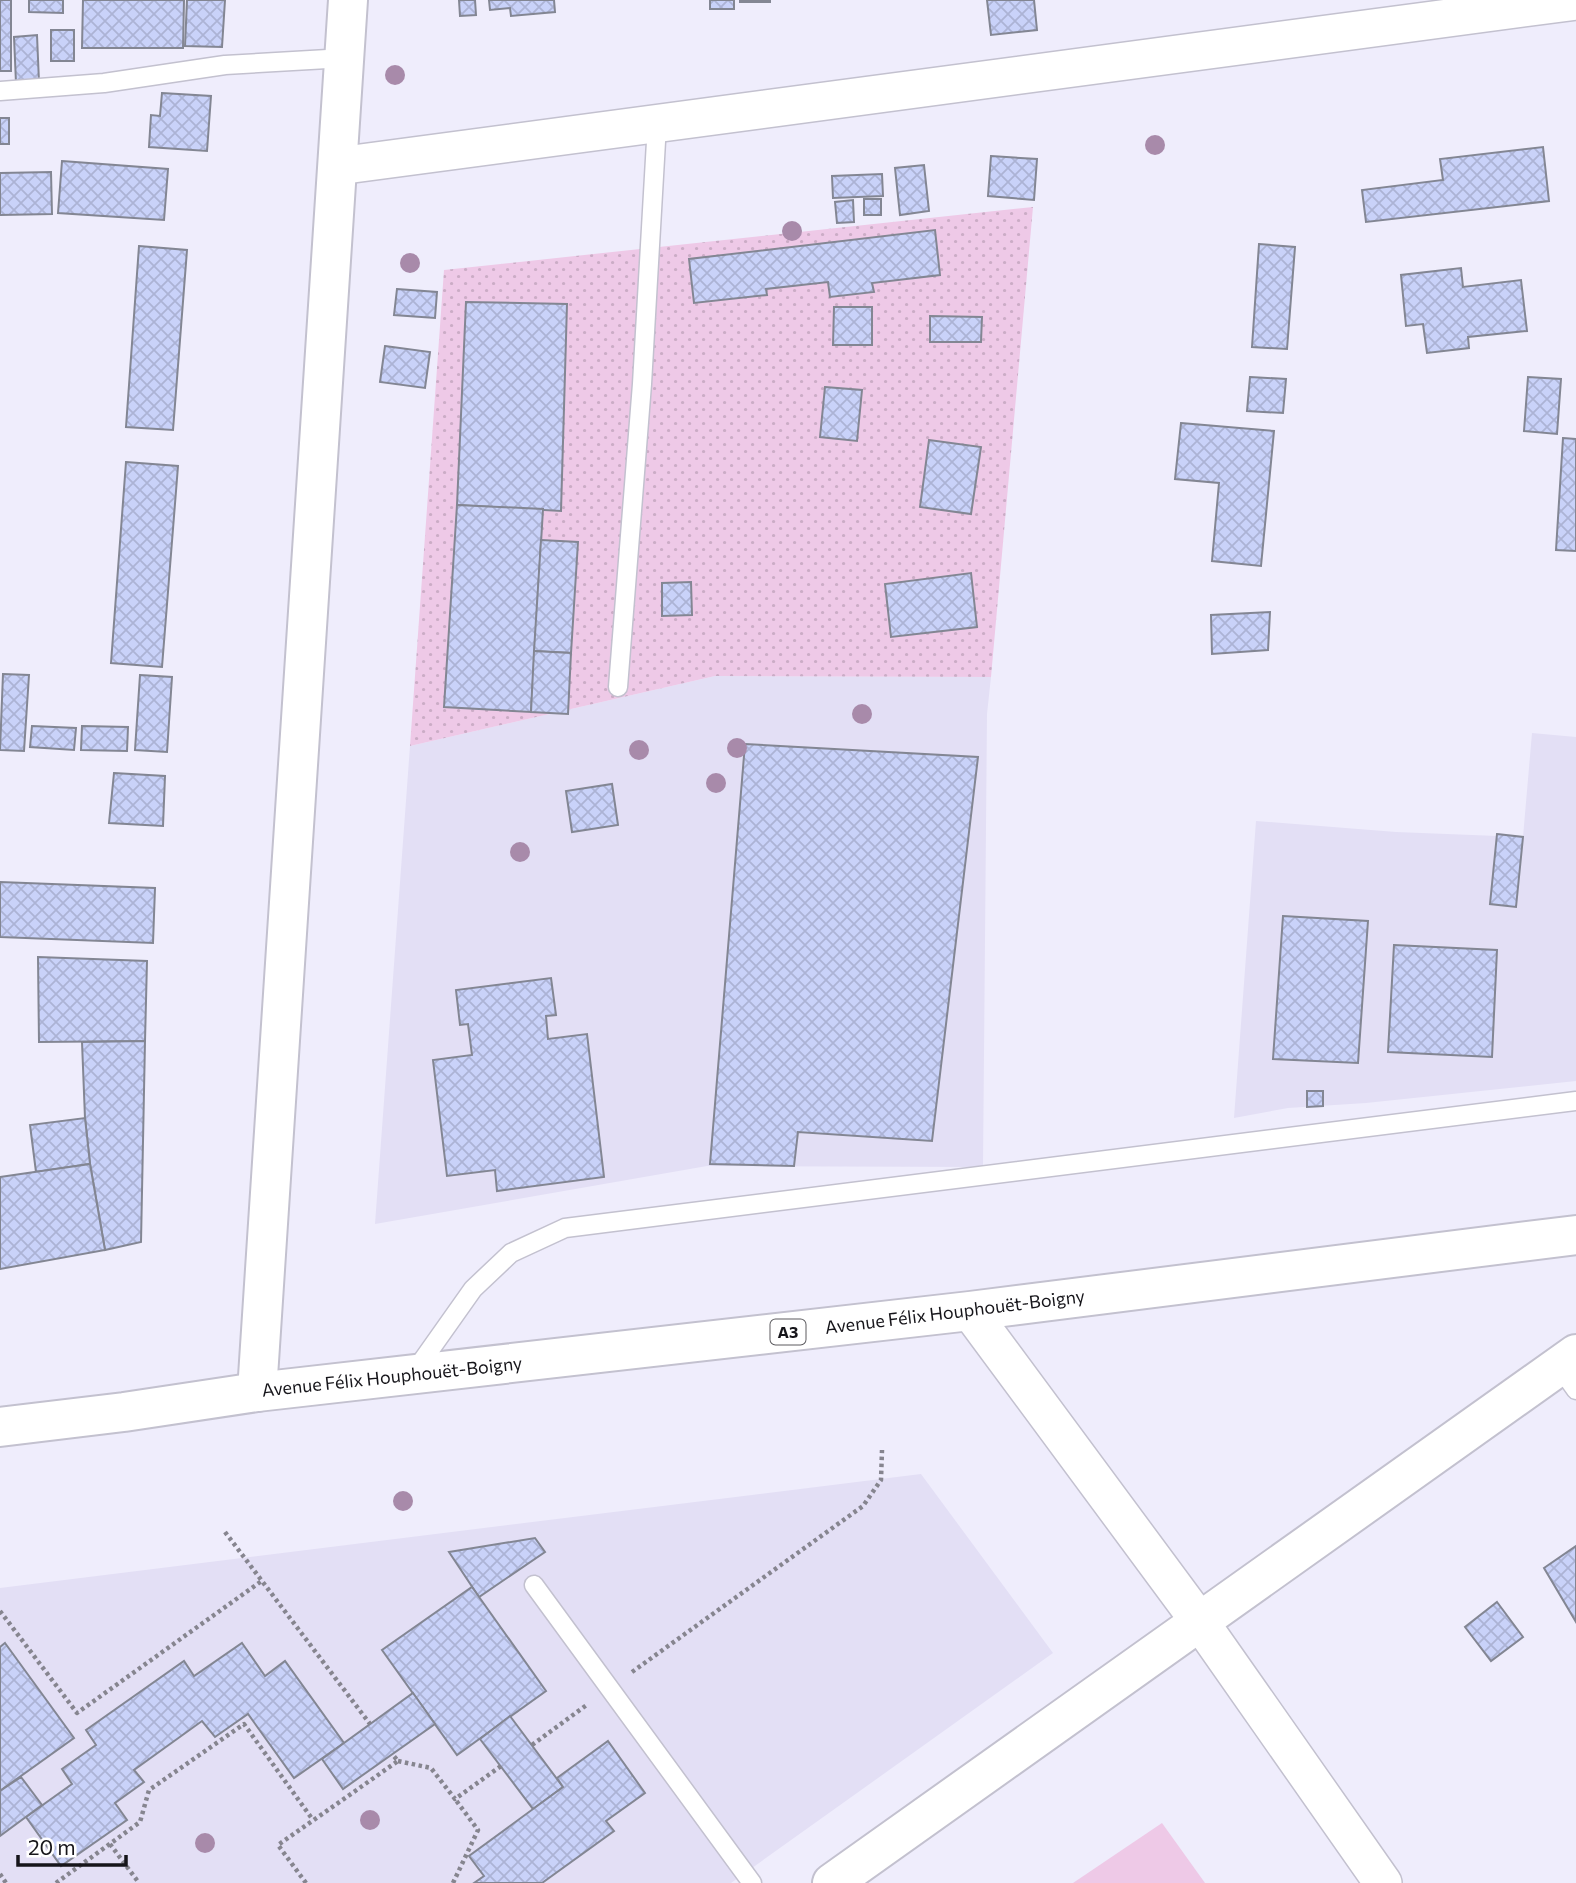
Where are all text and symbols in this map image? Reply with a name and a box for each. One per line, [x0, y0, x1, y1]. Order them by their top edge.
street label: Avenue Félix Houphouët-Boigny [824, 1284, 1086, 1338]
road number: A3 [770, 1320, 806, 1344]
street label: Avenue Félix Houphouët-Boigny [261, 1351, 523, 1401]
scale bar [18, 1824, 126, 1868]
text: 20 m [28, 1834, 76, 1859]

